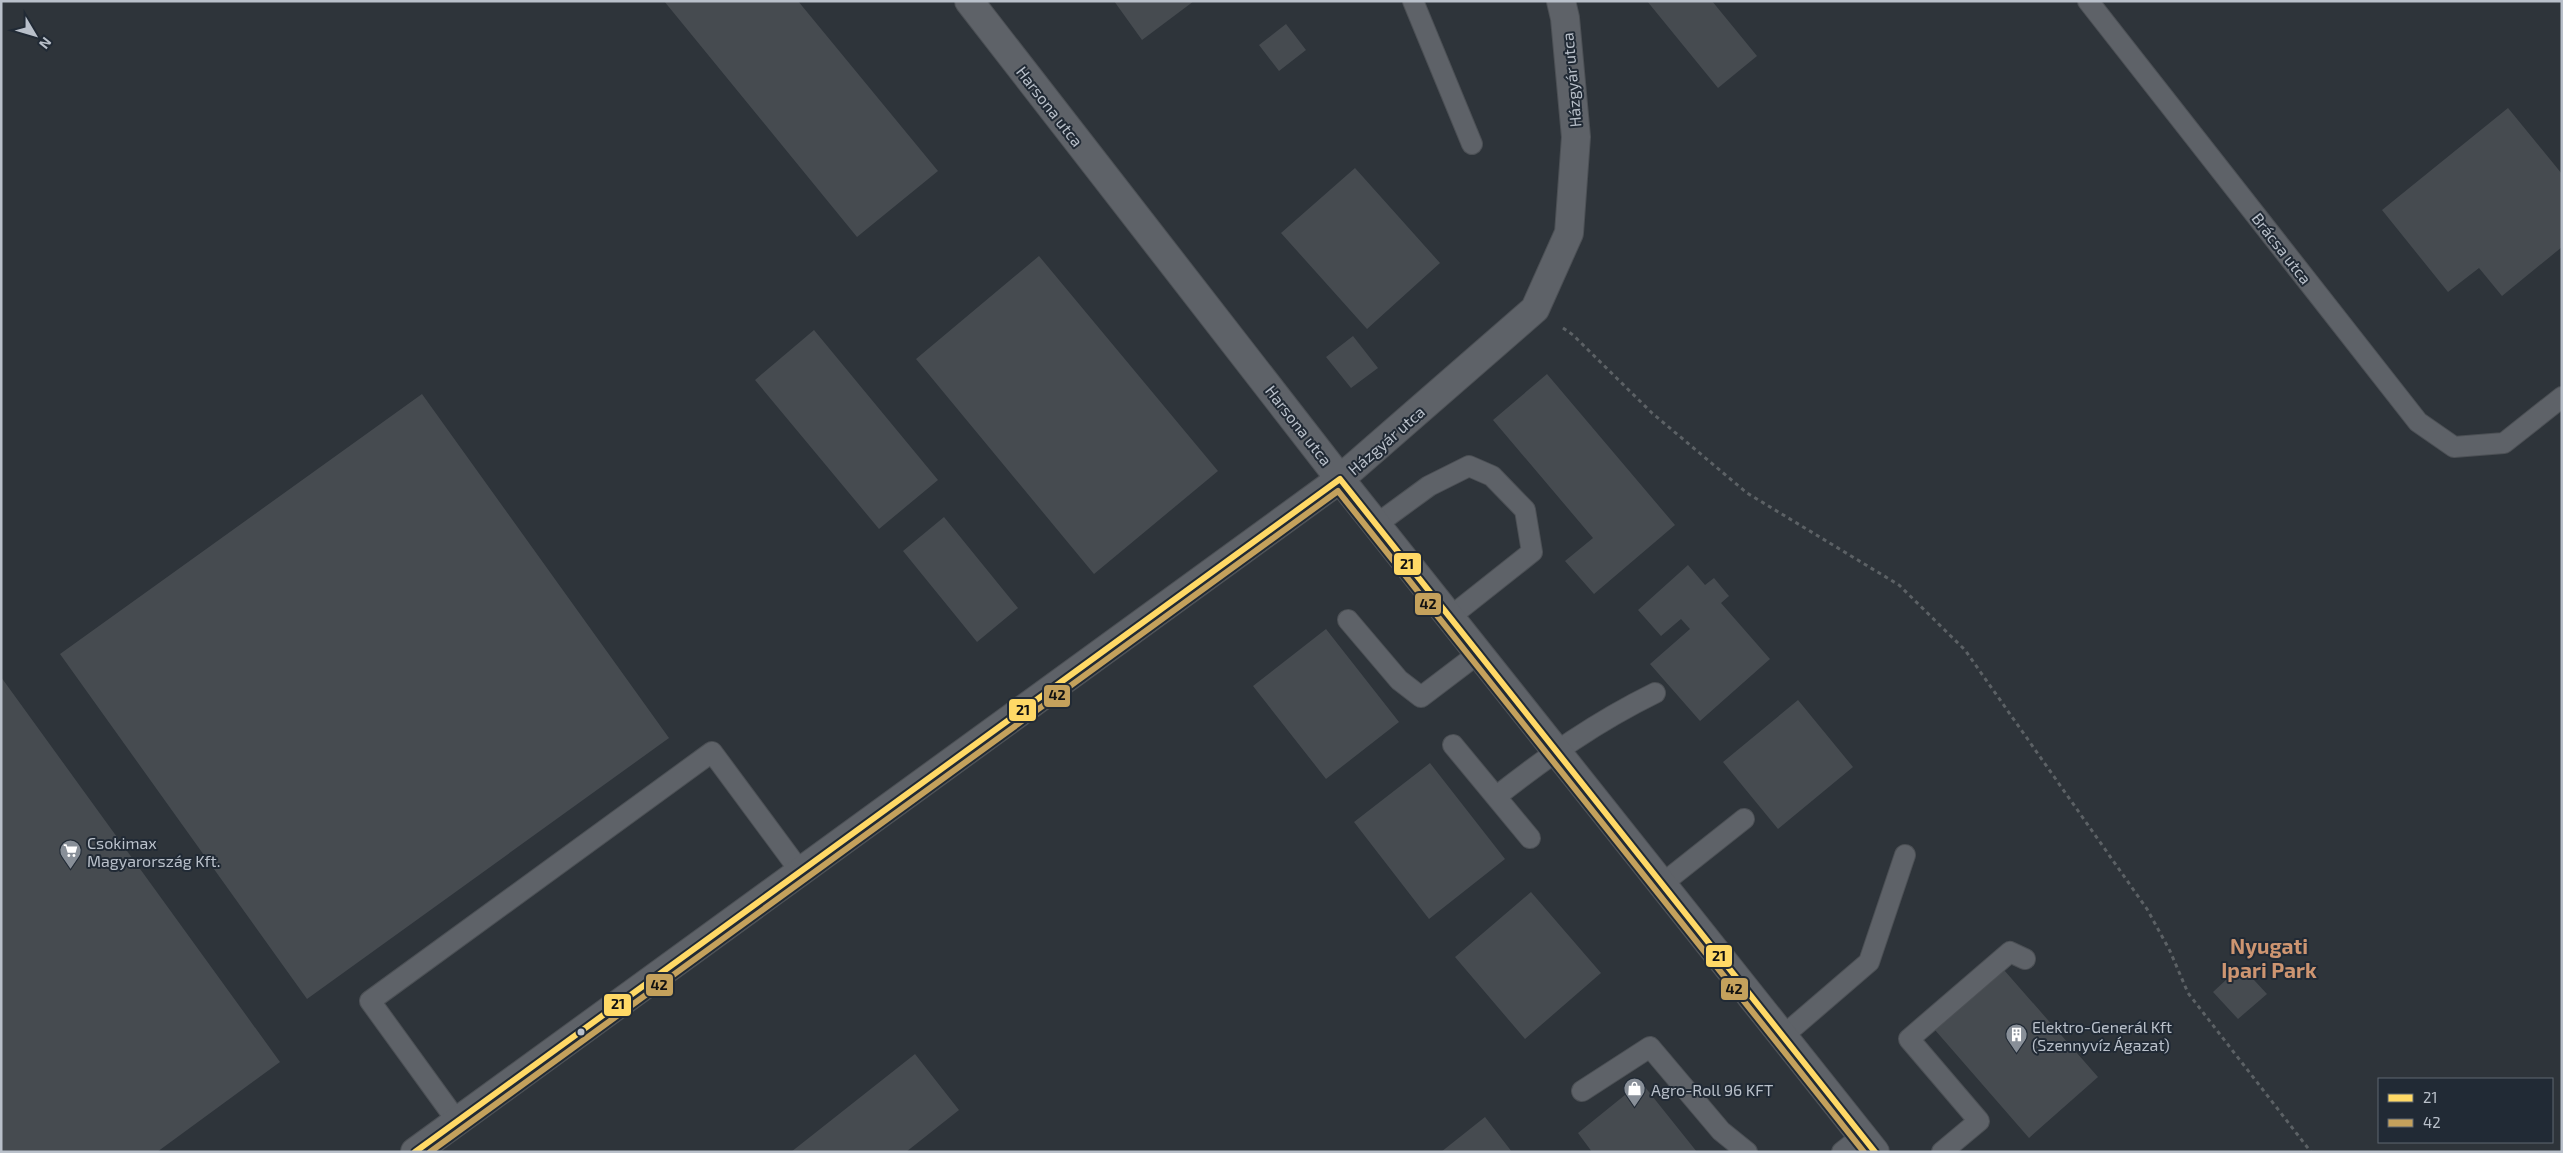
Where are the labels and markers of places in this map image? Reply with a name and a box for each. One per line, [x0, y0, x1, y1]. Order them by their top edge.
place label: Csokimax Magyarország Kft. [87, 833, 220, 870]
supermarket icon: Csokimax Magyarország Kft. [59, 839, 83, 870]
place label: Elektro-Generál Kft (Szennyvíz Ágazat) [2032, 1017, 2172, 1054]
building icon: Elektro-Generál Kft (Szennyvíz Ágazat) [2004, 1023, 2028, 1054]
unlabelled marker [576, 1027, 586, 1037]
shop icon: Agro-Roll 96 KFT [1623, 1077, 1647, 1108]
place label: Agro-Roll 96 KFT [1651, 1080, 1773, 1099]

